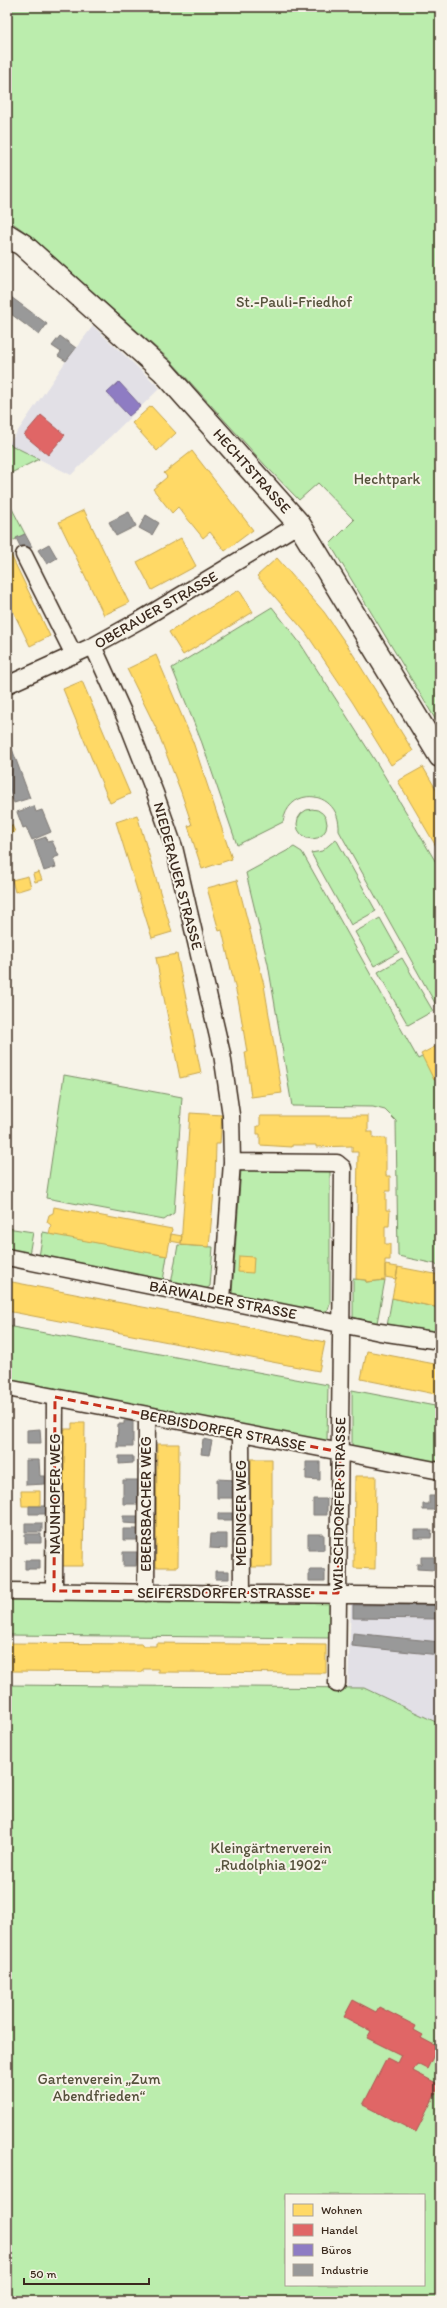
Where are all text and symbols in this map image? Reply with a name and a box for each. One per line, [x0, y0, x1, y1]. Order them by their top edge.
park label: St.-Pauli-Friedhof [236, 293, 352, 311]
street label: HECHTSTRASSE [209, 425, 295, 517]
park label: Hechtpark [354, 470, 421, 488]
street label: OBERAUER STRASSE [91, 567, 221, 653]
street label: NIEDERAUER STRASSE [150, 800, 206, 952]
street label: BÄRWALDER STRASSE [148, 1277, 298, 1323]
street label: BERBISDORFER STRASSE [139, 1405, 307, 1455]
street label: WILSCHDORFER STRASSE [328, 1417, 350, 1591]
street label: NAUNHOFER WEG [46, 1433, 64, 1555]
street label: EBERSBACHER WEG [137, 1436, 155, 1572]
street label: MEDINGER WEG [232, 1460, 250, 1566]
street label: SEIFERSDORFER STRASSE [137, 1584, 311, 1602]
park label: Kleingärtnerverein „Rudolphia 1902“ [210, 1839, 332, 1874]
park label: Gartenverein „Zum Abendfrieden“ [37, 2070, 161, 2105]
legend [285, 2194, 425, 2286]
text: Wohnen [321, 2203, 363, 2217]
text: Handel [321, 2223, 358, 2237]
text: Büros [321, 2243, 352, 2257]
scale bar [24, 2260, 149, 2286]
text: Industrie [321, 2263, 369, 2277]
text: 50 m [30, 2267, 56, 2281]

